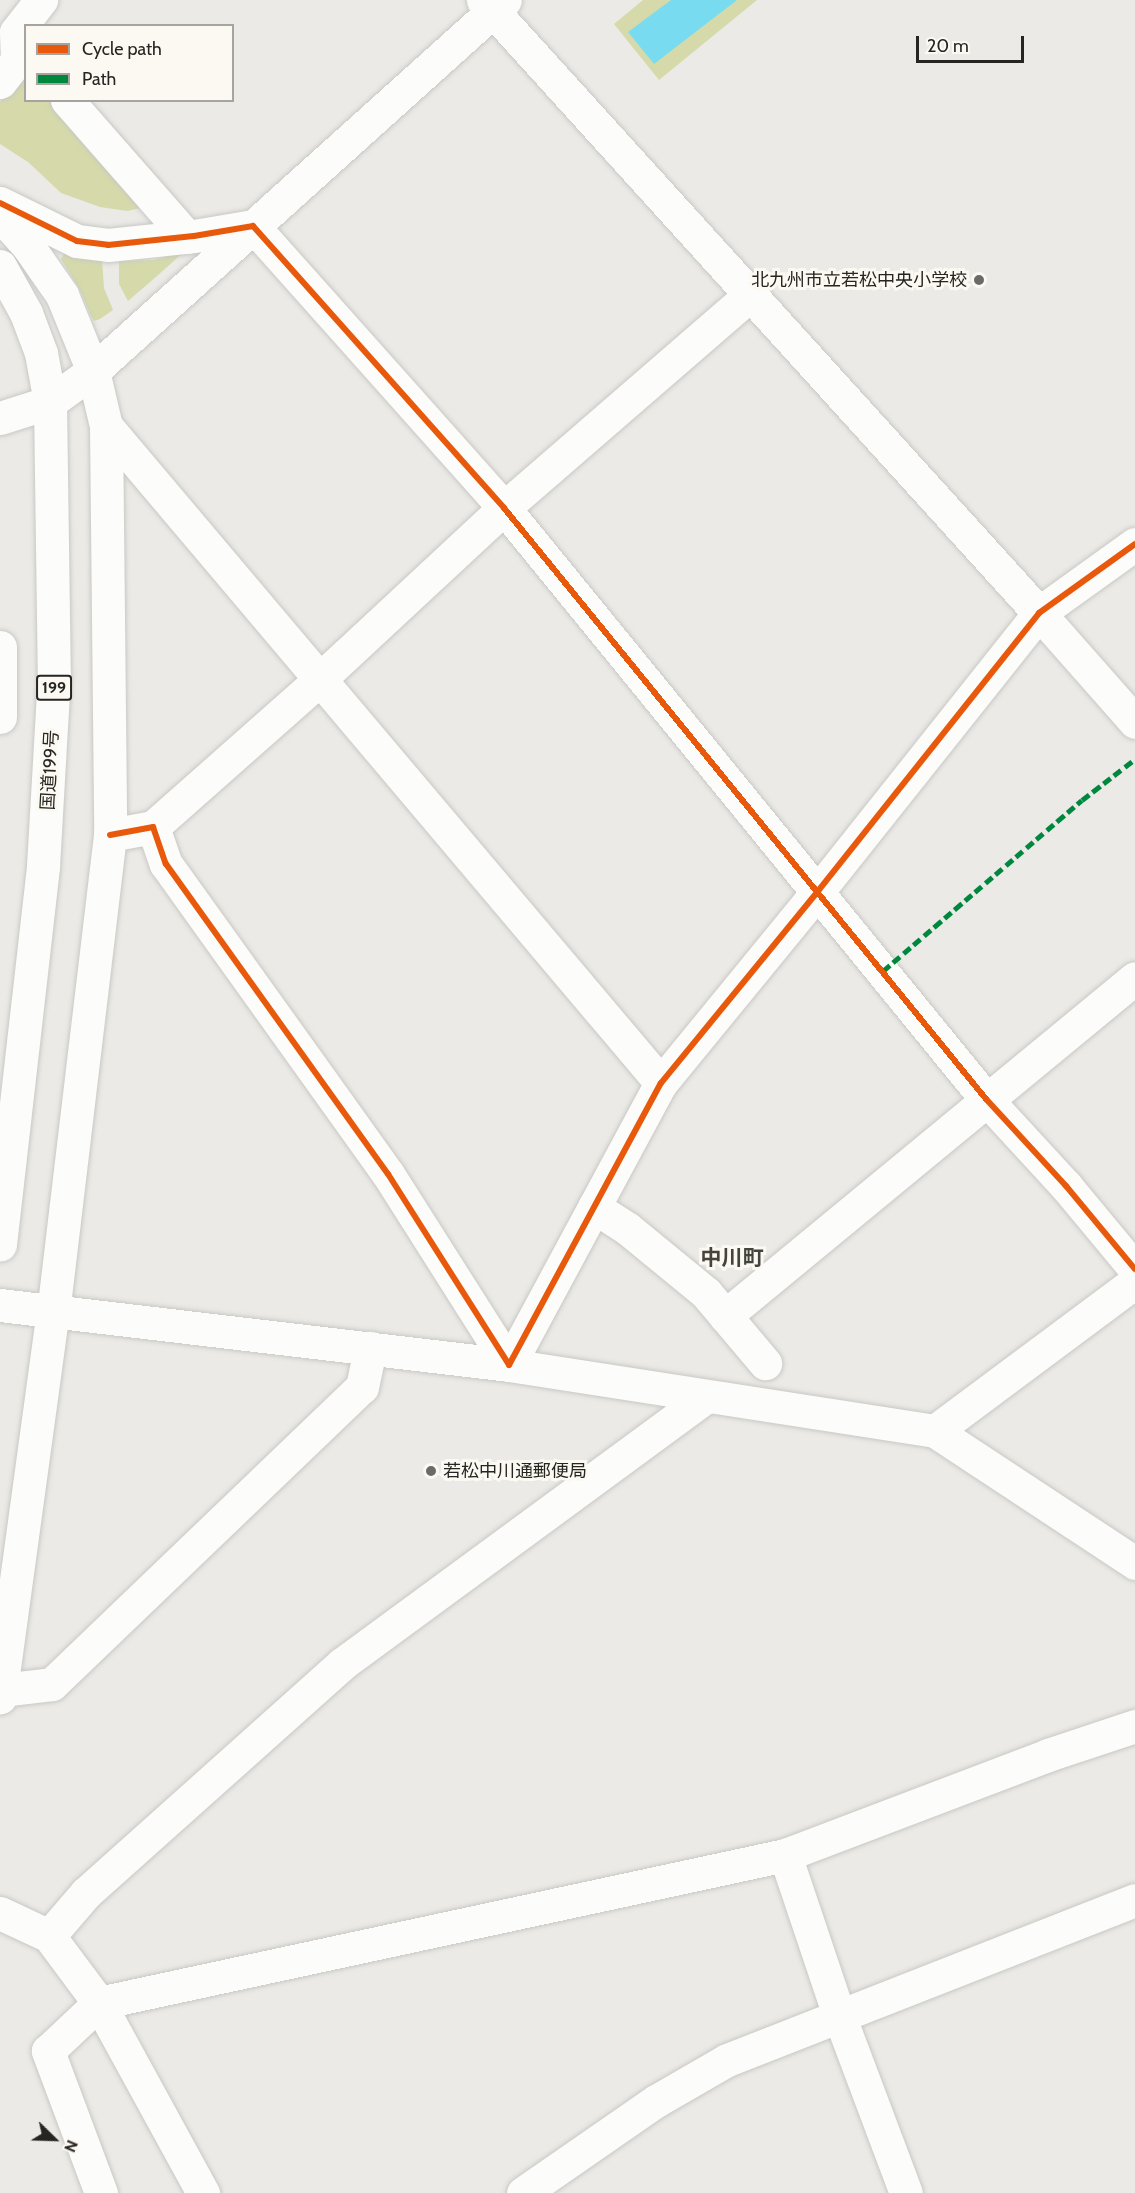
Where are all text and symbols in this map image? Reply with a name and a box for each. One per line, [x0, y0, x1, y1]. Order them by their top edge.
legend [24, 24, 234, 102]
scale bar [919, 24, 1027, 62]
text: 20 m [927, 35, 969, 57]
text: Cycle path [82, 38, 162, 60]
text: Path [82, 68, 116, 90]
place label: 北九州市立若松中央小学校 [751, 269, 967, 291]
marker: 北九州市立若松中央小学校 [972, 273, 986, 287]
road number: 199 [36, 675, 72, 701]
street label: 国道199号 [37, 729, 63, 811]
district label: 中川町 [701, 1245, 763, 1271]
place label: 若松中川通郵便局 [443, 1460, 587, 1482]
marker: 若松中川通郵便局 [424, 1464, 438, 1478]
north arrow [24, 2109, 84, 2169]
text: N [60, 2137, 82, 2155]

